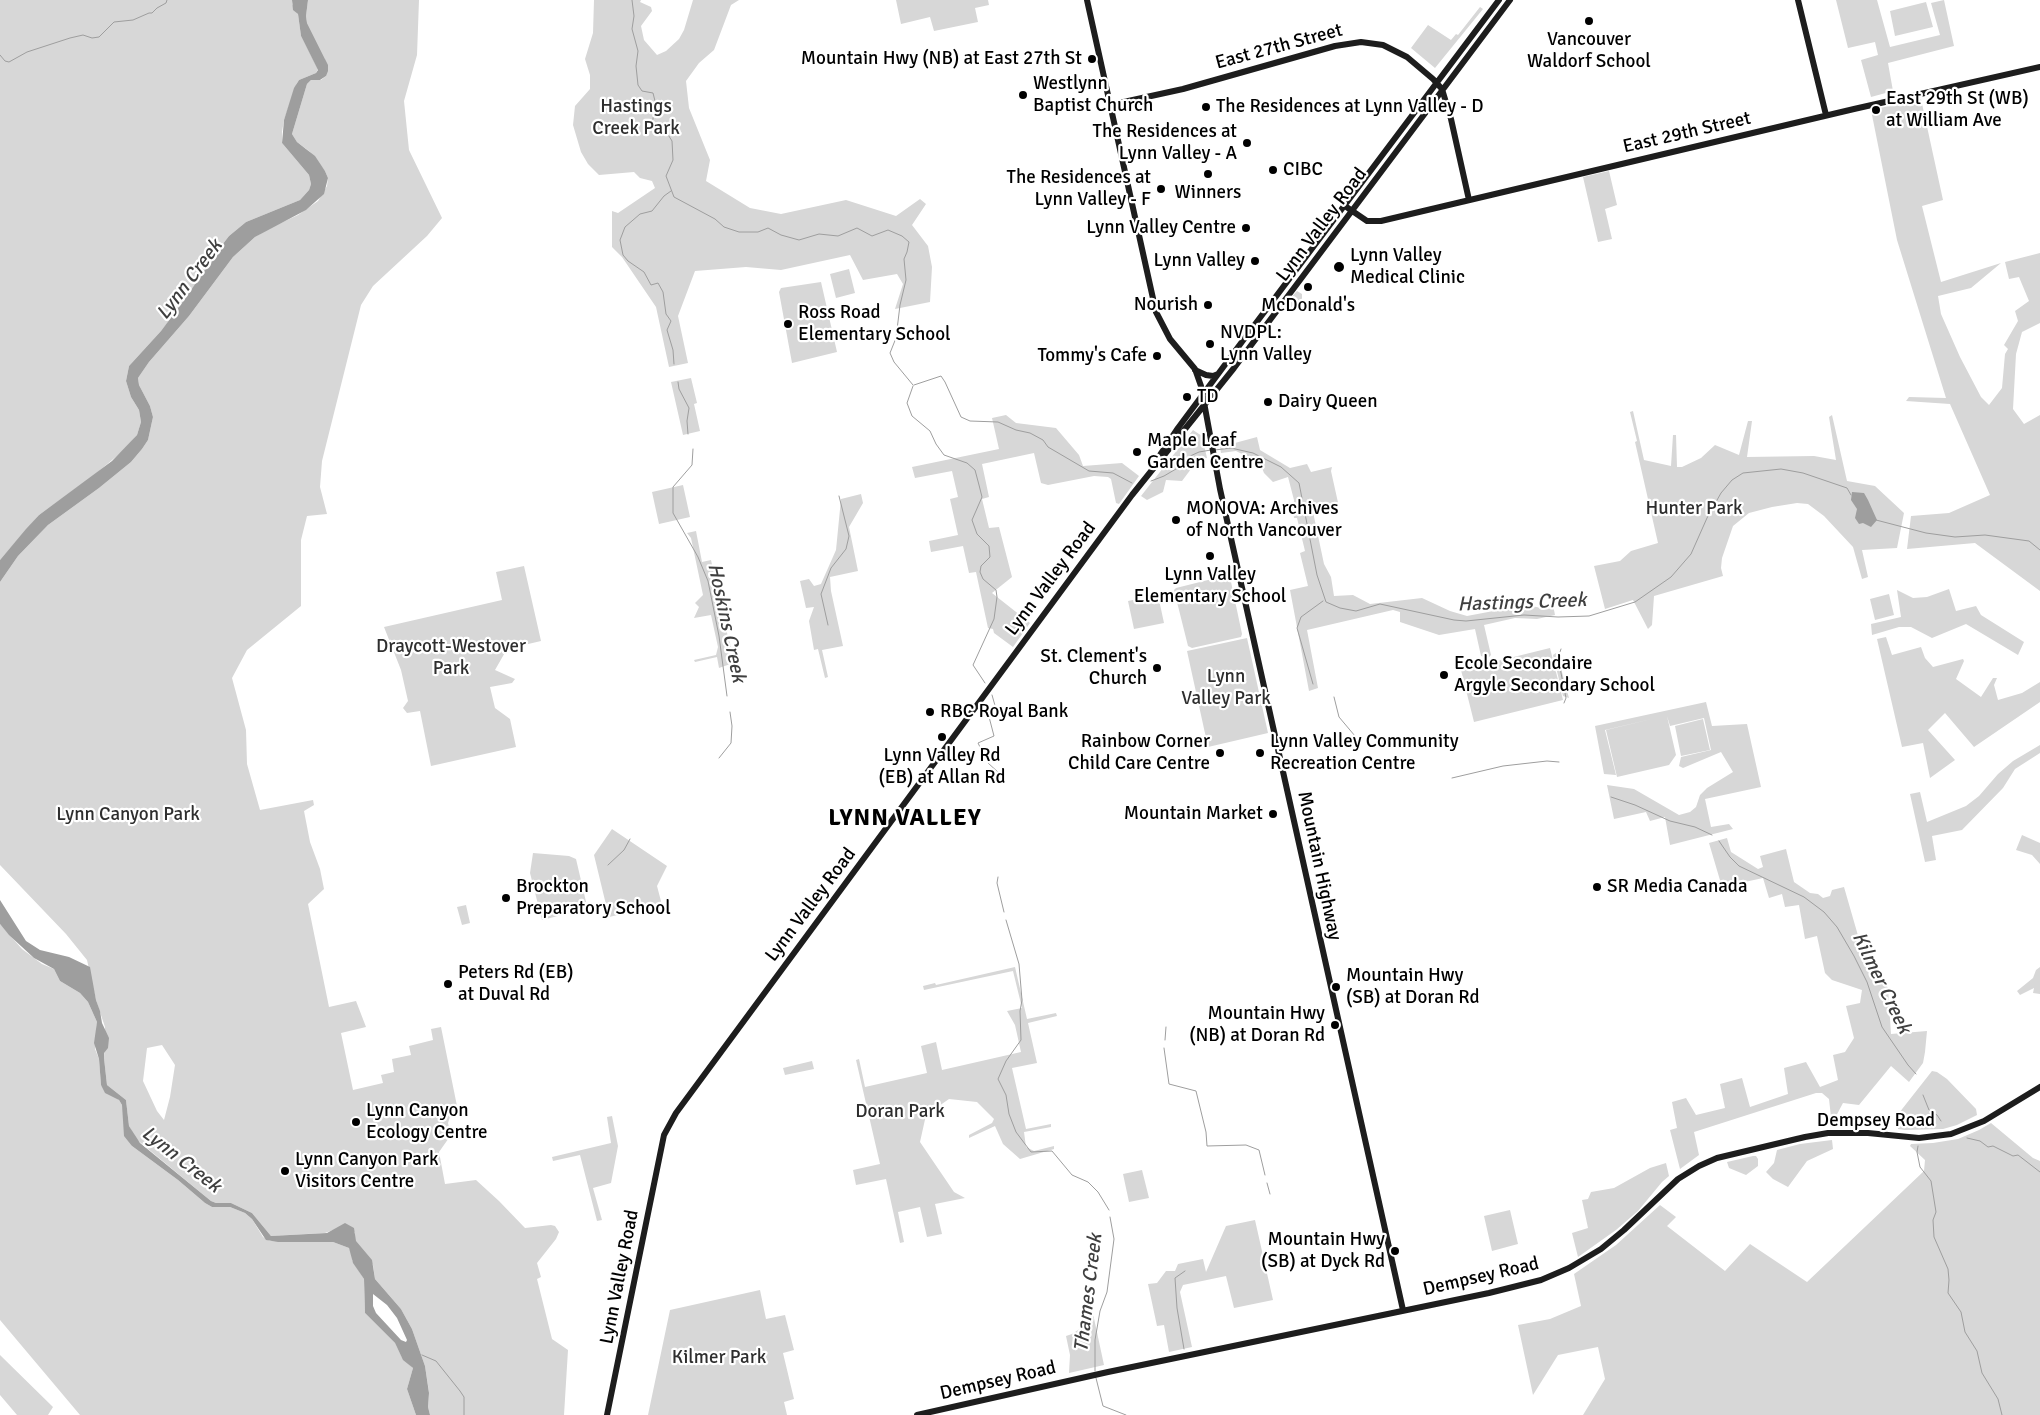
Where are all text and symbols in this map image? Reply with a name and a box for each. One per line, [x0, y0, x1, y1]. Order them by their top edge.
marker: Vancouver Waldorf School [1583, 15, 1595, 27]
street label: East 27th Street [1213, 19, 1345, 75]
place label: Vancouver Waldorf School [1527, 29, 1651, 73]
place label: Mountain Hwy (NB) at East 27th St [801, 48, 1082, 70]
marker: Mountain Hwy (NB) at East 27th St [1086, 53, 1098, 65]
place label: Westlynn Baptist Church [1033, 73, 1153, 117]
place label: East 29th St (WB) at William Ave [1886, 88, 2029, 132]
marker: Westlynn Baptist Church [1017, 89, 1029, 101]
park label: Hastings Creek Park [592, 96, 680, 140]
place label: The Residences at Lynn Valley - D [1216, 96, 1483, 118]
marker: The Residences at Lynn Valley - D [1200, 101, 1212, 113]
marker: East 29th St (WB) at William Ave [1870, 104, 1882, 116]
street label: East 29th Street [1621, 107, 1753, 159]
place label: The Residences at Lynn Valley - A [1093, 121, 1237, 165]
marker: The Residences at Lynn Valley - A [1241, 137, 1253, 149]
place label: CIBC [1283, 159, 1323, 181]
marker: CIBC [1267, 164, 1279, 176]
street label: Lynn Valley Road [1272, 164, 1372, 286]
place label: The Residences at Lynn Valley - F [1007, 167, 1151, 211]
marker: Winners [1202, 168, 1214, 180]
place label: Winners [1175, 182, 1241, 204]
marker: The Residences at Lynn Valley - F [1155, 183, 1167, 195]
place label: Lynn Valley Centre [1086, 217, 1236, 239]
marker: Lynn Valley Centre [1240, 222, 1252, 234]
water label: Lynn Creek [152, 235, 228, 325]
place label: Lynn Valley Medical Clinic [1350, 245, 1465, 289]
place label: Lynn Valley [1153, 250, 1245, 272]
marker: Lynn Valley [1249, 255, 1261, 267]
marker: Lynn Valley Medical Clinic [1332, 260, 1346, 274]
marker: McDonald's [1302, 281, 1314, 293]
place label: Nourish [1134, 294, 1198, 316]
place label: McDonald's [1261, 295, 1355, 317]
marker: Nourish [1202, 299, 1214, 311]
place label: Ross Road Elementary School [798, 302, 951, 346]
marker: Ross Road Elementary School [782, 318, 794, 330]
place label: NVDPL: Lynn Valley [1220, 322, 1312, 366]
marker: NVDPL: Lynn Valley [1204, 338, 1216, 350]
place label: Tommy's Cafe [1037, 345, 1147, 367]
marker: Tommy's Cafe [1151, 350, 1163, 362]
place label: TD [1197, 386, 1219, 408]
marker: TD [1181, 391, 1193, 403]
place label: Dairy Queen [1278, 391, 1378, 413]
marker: Dairy Queen [1262, 396, 1274, 408]
place label: Maple Leaf Garden Centre [1147, 430, 1264, 474]
marker: Maple Leaf Garden Centre [1131, 446, 1143, 458]
place label: MONOVA: Archives of North Vancouver [1186, 498, 1342, 542]
park label: Hunter Park [1645, 498, 1743, 520]
marker: MONOVA: Archives of North Vancouver [1170, 514, 1182, 526]
street label: Lynn Valley Road [1001, 518, 1101, 640]
marker: Lynn Valley Elementary School [1204, 550, 1216, 562]
water label: Hoskins Creek [702, 561, 750, 685]
place label: Lynn Valley Elementary School [1134, 564, 1286, 608]
water label: Hastings Creek [1457, 589, 1587, 617]
park label: Draycott-Westover Park [376, 636, 526, 680]
place label: St. Clement's Church [1040, 646, 1147, 690]
place label: Ecole Secondaire Argyle Secondary School [1454, 653, 1655, 697]
marker: St. Clement's Church [1151, 662, 1163, 674]
park label: Lynn Valley Park [1181, 666, 1271, 710]
marker: Ecole Secondaire Argyle Secondary School [1438, 669, 1450, 681]
place label: RBC Royal Bank [940, 701, 1068, 723]
marker: RBC Royal Bank [924, 706, 936, 718]
marker: Lynn Valley Rd (EB) at Allan Rd [936, 731, 948, 743]
place label: Rainbow Corner Child Care Centre [1068, 731, 1210, 775]
place label: Lynn Valley Community Recreation Centre [1270, 731, 1459, 775]
place label: Lynn Valley Rd (EB) at Allan Rd [878, 745, 1006, 789]
marker: Rainbow Corner Child Care Centre [1214, 747, 1226, 759]
marker: Lynn Valley Community Recreation Centre [1254, 747, 1266, 759]
street label: Mountain Highway [1292, 789, 1346, 943]
place label: Mountain Market [1124, 803, 1263, 825]
park label: Lynn Canyon Park [56, 804, 200, 826]
district label: LYNN VALLEY [827, 805, 983, 833]
marker: Mountain Market [1267, 808, 1279, 820]
street label: Lynn Valley Road [761, 844, 861, 966]
place label: Brockton Preparatory School [516, 876, 671, 920]
place label: SR Media Canada [1607, 876, 1748, 898]
marker: SR Media Canada [1591, 881, 1603, 893]
marker: Brockton Preparatory School [500, 892, 512, 904]
water label: Kilmer Creek [1846, 928, 1916, 1038]
place label: Peters Rd (EB) at Duval Rd [458, 962, 573, 1006]
place label: Mountain Hwy (SB) at Doran Rd [1346, 965, 1480, 1009]
marker: Peters Rd (EB) at Duval Rd [442, 978, 454, 990]
marker: Mountain Hwy (SB) at Doran Rd [1330, 981, 1342, 993]
place label: Mountain Hwy (NB) at Doran Rd [1189, 1003, 1325, 1047]
marker: Mountain Hwy (NB) at Doran Rd [1329, 1019, 1341, 1031]
place label: Lynn Canyon Ecology Centre [366, 1100, 488, 1144]
park label: Doran Park [855, 1101, 945, 1123]
street label: Dempsey Road [1817, 1110, 1935, 1132]
marker: Lynn Canyon Ecology Centre [350, 1116, 362, 1128]
water label: Lynn Creek [136, 1122, 226, 1198]
place label: Lynn Canyon Park Visitors Centre [295, 1149, 438, 1193]
marker: Lynn Canyon Park Visitors Centre [279, 1165, 291, 1177]
street label: Lynn Valley Road [596, 1208, 644, 1346]
place label: Mountain Hwy (SB) at Dyck Rd [1261, 1229, 1385, 1273]
water label: Thames Creek [1070, 1232, 1108, 1354]
marker: Mountain Hwy (SB) at Dyck Rd [1389, 1245, 1401, 1257]
street label: Dempsey Road [1421, 1253, 1541, 1301]
park label: Kilmer Park [672, 1347, 766, 1369]
street label: Dempsey Road [938, 1357, 1058, 1405]

